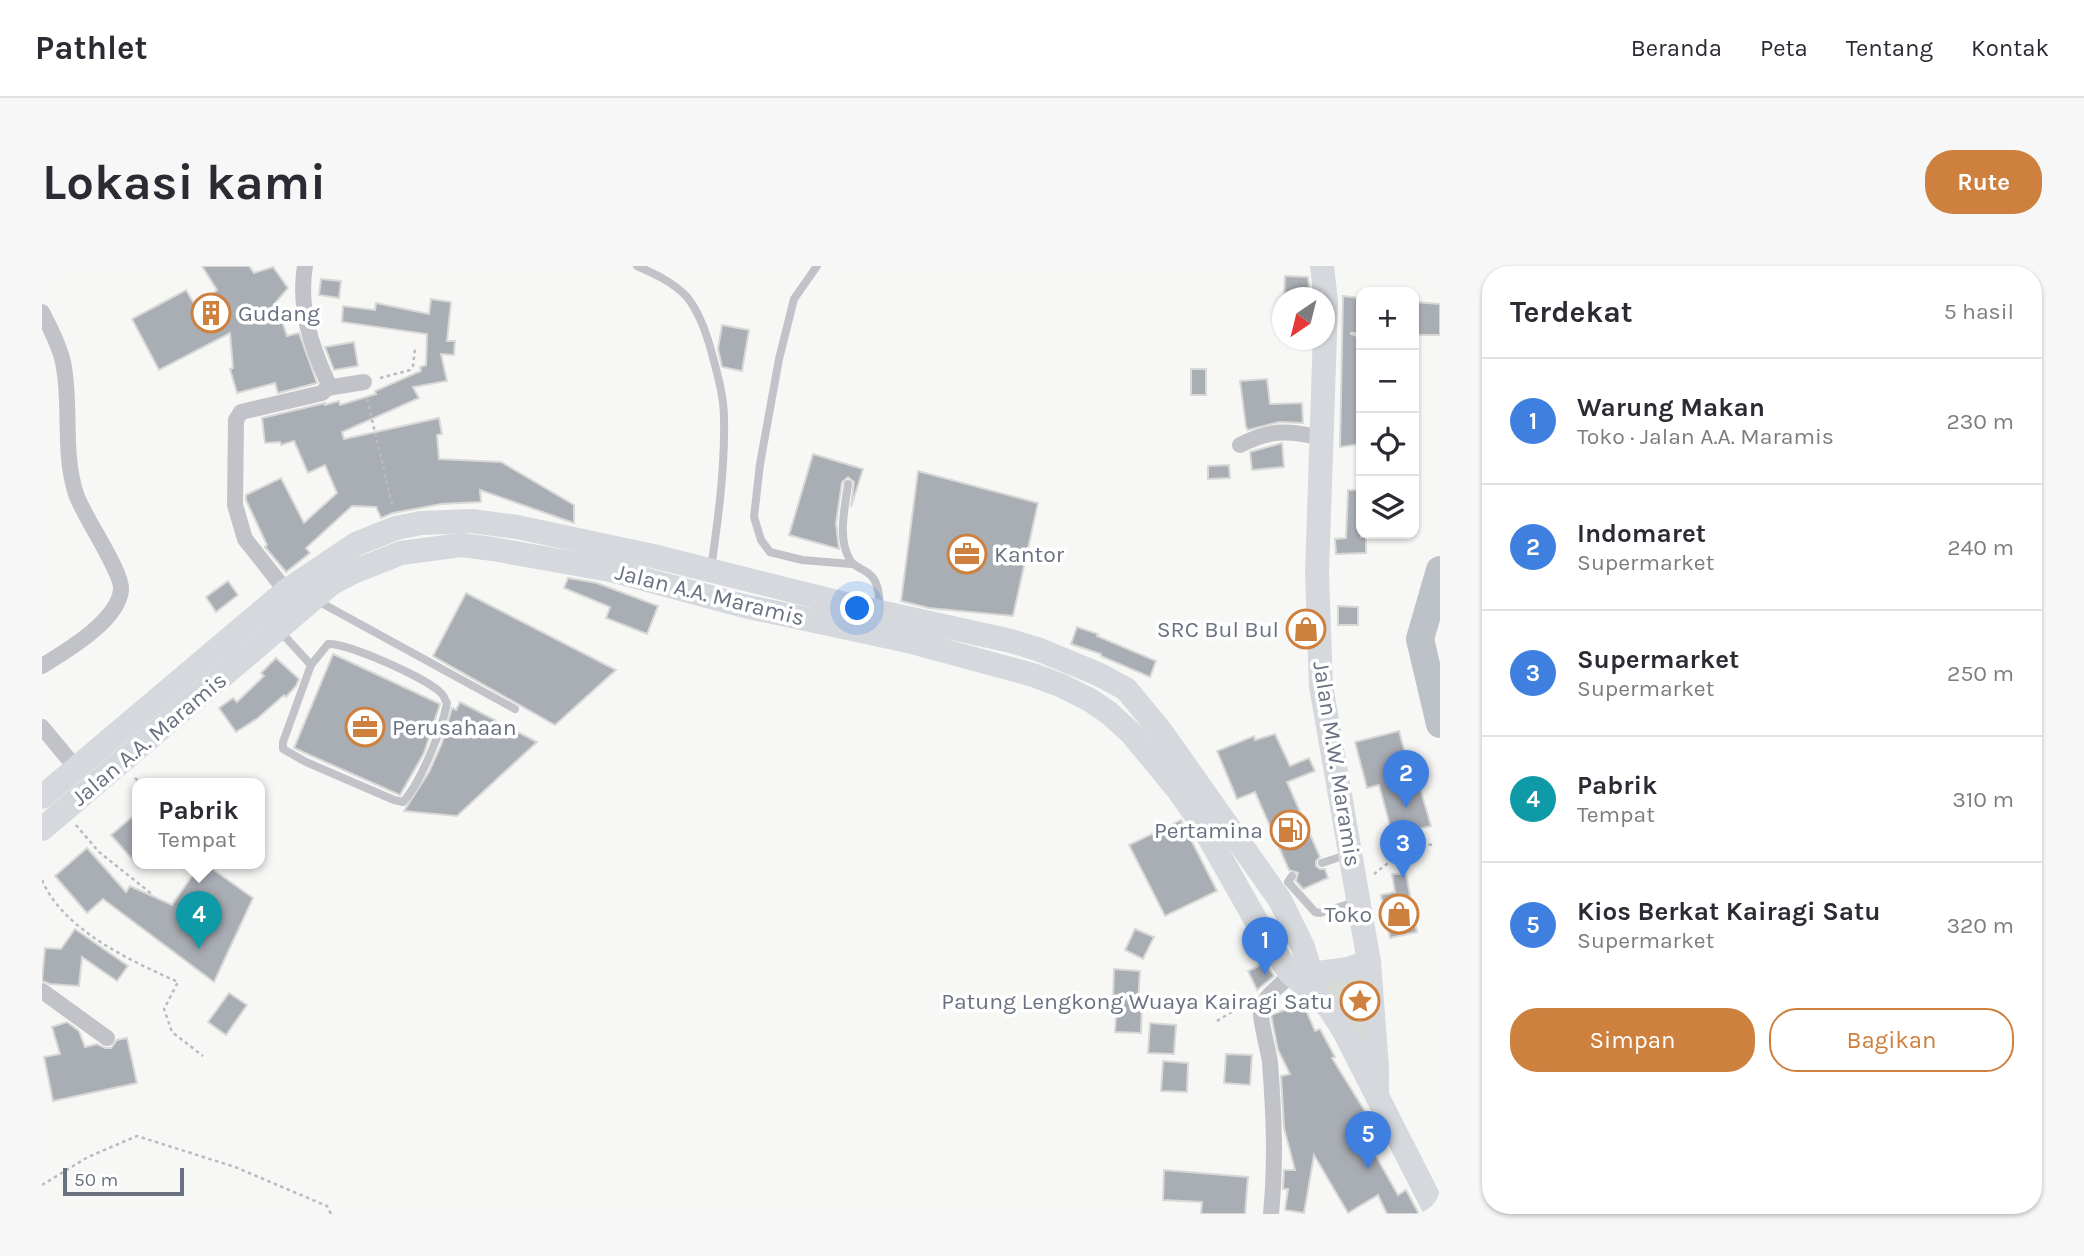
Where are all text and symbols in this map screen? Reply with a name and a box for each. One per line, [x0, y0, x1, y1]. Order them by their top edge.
text: Pathlet [35, 29, 148, 67]
text: Beranda [1631, 34, 1722, 62]
text: Peta [1760, 34, 1808, 62]
text: Tentang [1846, 34, 1933, 62]
text: Kontak [1971, 34, 2049, 62]
button: Rute [1925, 150, 2042, 214]
text: Lokasi kami [42, 154, 326, 211]
north arrow [1272, 287, 1335, 350]
map controls [1356, 287, 1419, 539]
button: + [1356, 287, 1419, 350]
building icon: Gudang [190, 292, 232, 334]
text: Terdekat [1510, 294, 1633, 330]
text: 5 hasil [1944, 298, 2014, 325]
place label: Gudang [238, 300, 320, 327]
button: − [1356, 350, 1419, 413]
text: Warung Makan [1577, 392, 1765, 423]
text: 1 [1529, 408, 1537, 435]
text: 230 m [1946, 408, 2014, 435]
button: locate [1356, 413, 1419, 476]
text: Toko · Jalan A.A. Maramis [1577, 423, 1834, 450]
button: layers [1356, 476, 1419, 539]
text: Indomaret [1577, 518, 1706, 549]
office icon: Kantor [946, 533, 988, 575]
text: 2 [1526, 534, 1540, 561]
text: 240 m [1947, 534, 2014, 561]
place label: Kantor [994, 541, 1065, 568]
text: Supermarket [1577, 549, 1714, 576]
street label: Jalan A.A. Maramis [613, 558, 807, 632]
your location [840, 591, 874, 625]
shop icon: SRC Bul Bul [1285, 608, 1327, 650]
place label: SRC Bul Bul [1157, 616, 1279, 643]
text: Supermarket [1577, 644, 1739, 675]
street label: Jalan M.W. Maramis [1307, 659, 1367, 869]
text: 3 [1526, 660, 1540, 687]
text: 250 m [1947, 660, 2014, 687]
street label: Jalan A.A. Maramis [66, 666, 232, 812]
text: Supermarket [1577, 675, 1714, 702]
office icon: Perusahaan [344, 706, 386, 748]
place label: Perusahaan [392, 714, 517, 741]
pin: 2 [1383, 750, 1429, 808]
text: Pabrik [1577, 770, 1657, 801]
popup [132, 778, 265, 869]
text: 4 [1526, 786, 1540, 813]
text: 310 m [1952, 786, 2014, 813]
text: Pabrik [158, 795, 239, 826]
text: Tempat [1577, 801, 1655, 828]
fuel station icon: Pertamina [1269, 809, 1311, 851]
place label: Pertamina [1154, 817, 1263, 844]
pin: 3 [1380, 820, 1426, 878]
text: Tempat [158, 826, 236, 853]
pin: 4 [176, 891, 222, 949]
shop icon: Toko [1378, 893, 1420, 935]
text: Kios Berkat Kairagi Satu [1577, 896, 1881, 927]
place label: Toko [1324, 901, 1372, 928]
text: 5 [1526, 912, 1540, 939]
text: 320 m [1946, 912, 2014, 939]
pin: 1 [1242, 917, 1288, 975]
text: Supermarket [1577, 927, 1714, 954]
place icon: Patung Lengkong Wuaya Kairagi Satu [1339, 980, 1381, 1022]
place label: Patung Lengkong Wuaya Kairagi Satu [941, 988, 1333, 1015]
button: Simpan [1510, 1008, 1755, 1072]
button: Bagikan [1769, 1008, 2014, 1072]
pin: 5 [1345, 1111, 1391, 1169]
scale bar [63, 1165, 184, 1197]
text: 50 m [74, 1169, 118, 1191]

